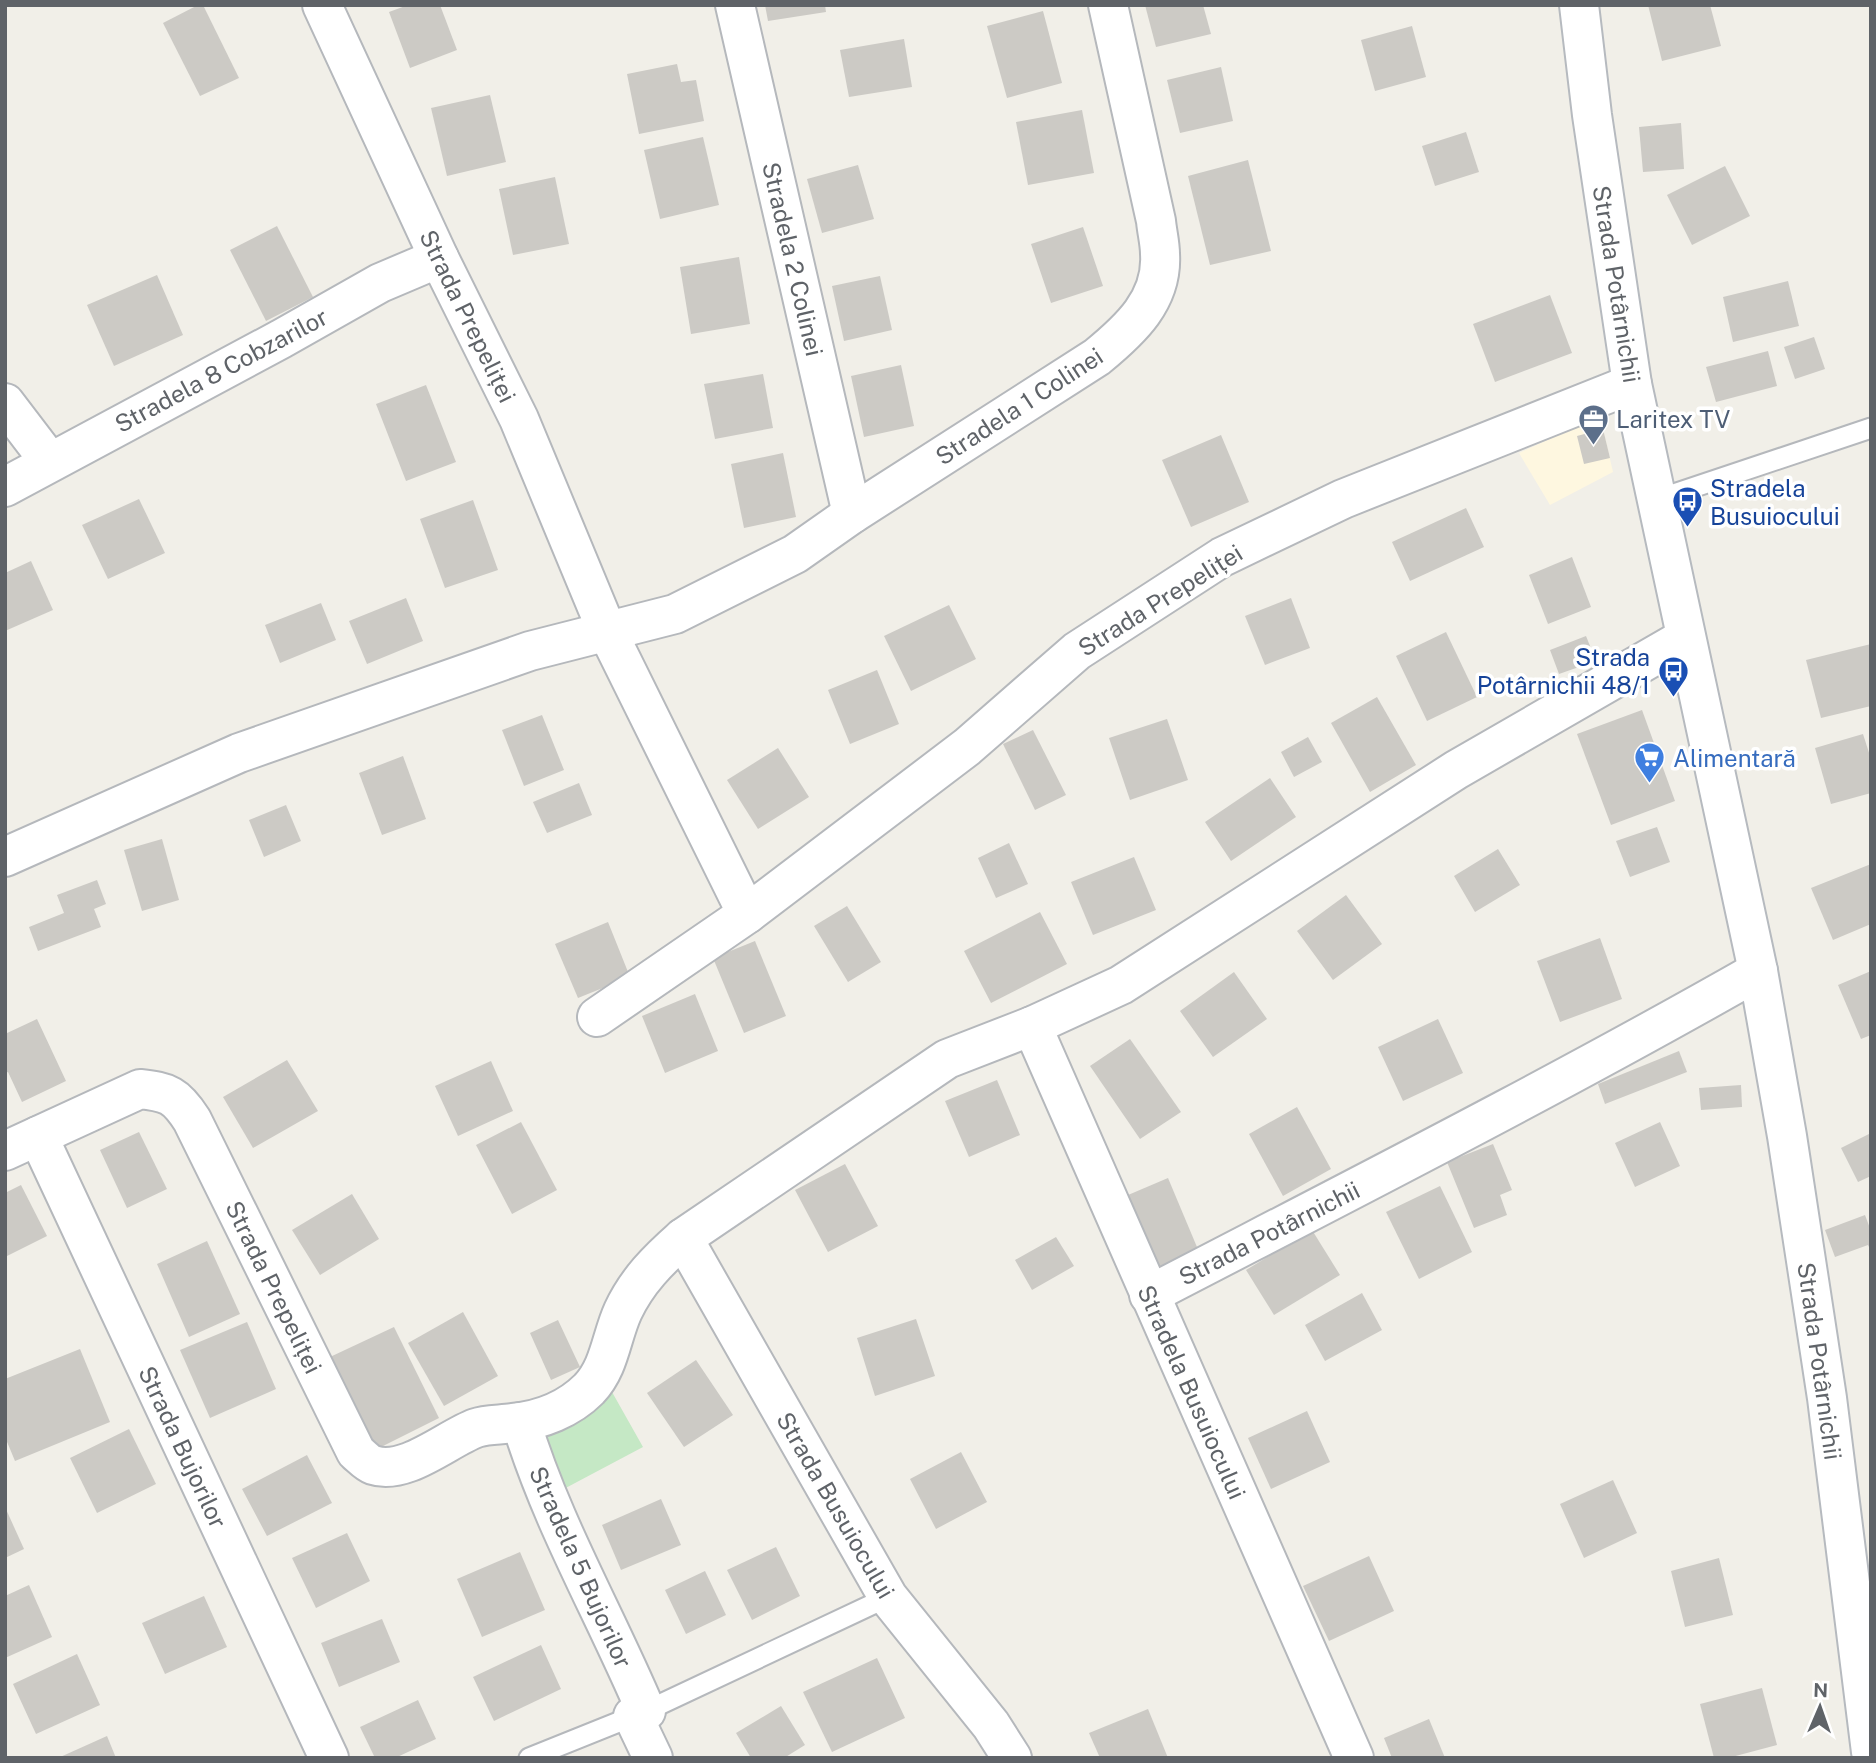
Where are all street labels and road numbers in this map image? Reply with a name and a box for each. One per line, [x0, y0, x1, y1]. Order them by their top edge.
street label: Stradela 2 Colinei [757, 159, 829, 359]
street label: Strada Potârnichii [1588, 183, 1646, 385]
street label: Strada Prepeliței [414, 225, 522, 407]
street label: Stradela 8 Cobzarilor [110, 302, 332, 438]
street label: Stradela 1 Colinei [930, 342, 1108, 470]
street label: Strada Prepeliței [1073, 538, 1247, 662]
street label: Strada Potârnichii [1174, 1175, 1364, 1291]
street label: Strada Prepeliței [220, 1196, 328, 1378]
street label: Strada Potârnichii [1792, 1260, 1848, 1462]
street label: Stradela Busuiocului [1132, 1281, 1252, 1503]
street label: Strada Bujorilor [133, 1362, 233, 1532]
street label: Strada Busuiocului [771, 1407, 901, 1603]
street label: Stradela 5 Bujorilor [524, 1462, 638, 1672]

